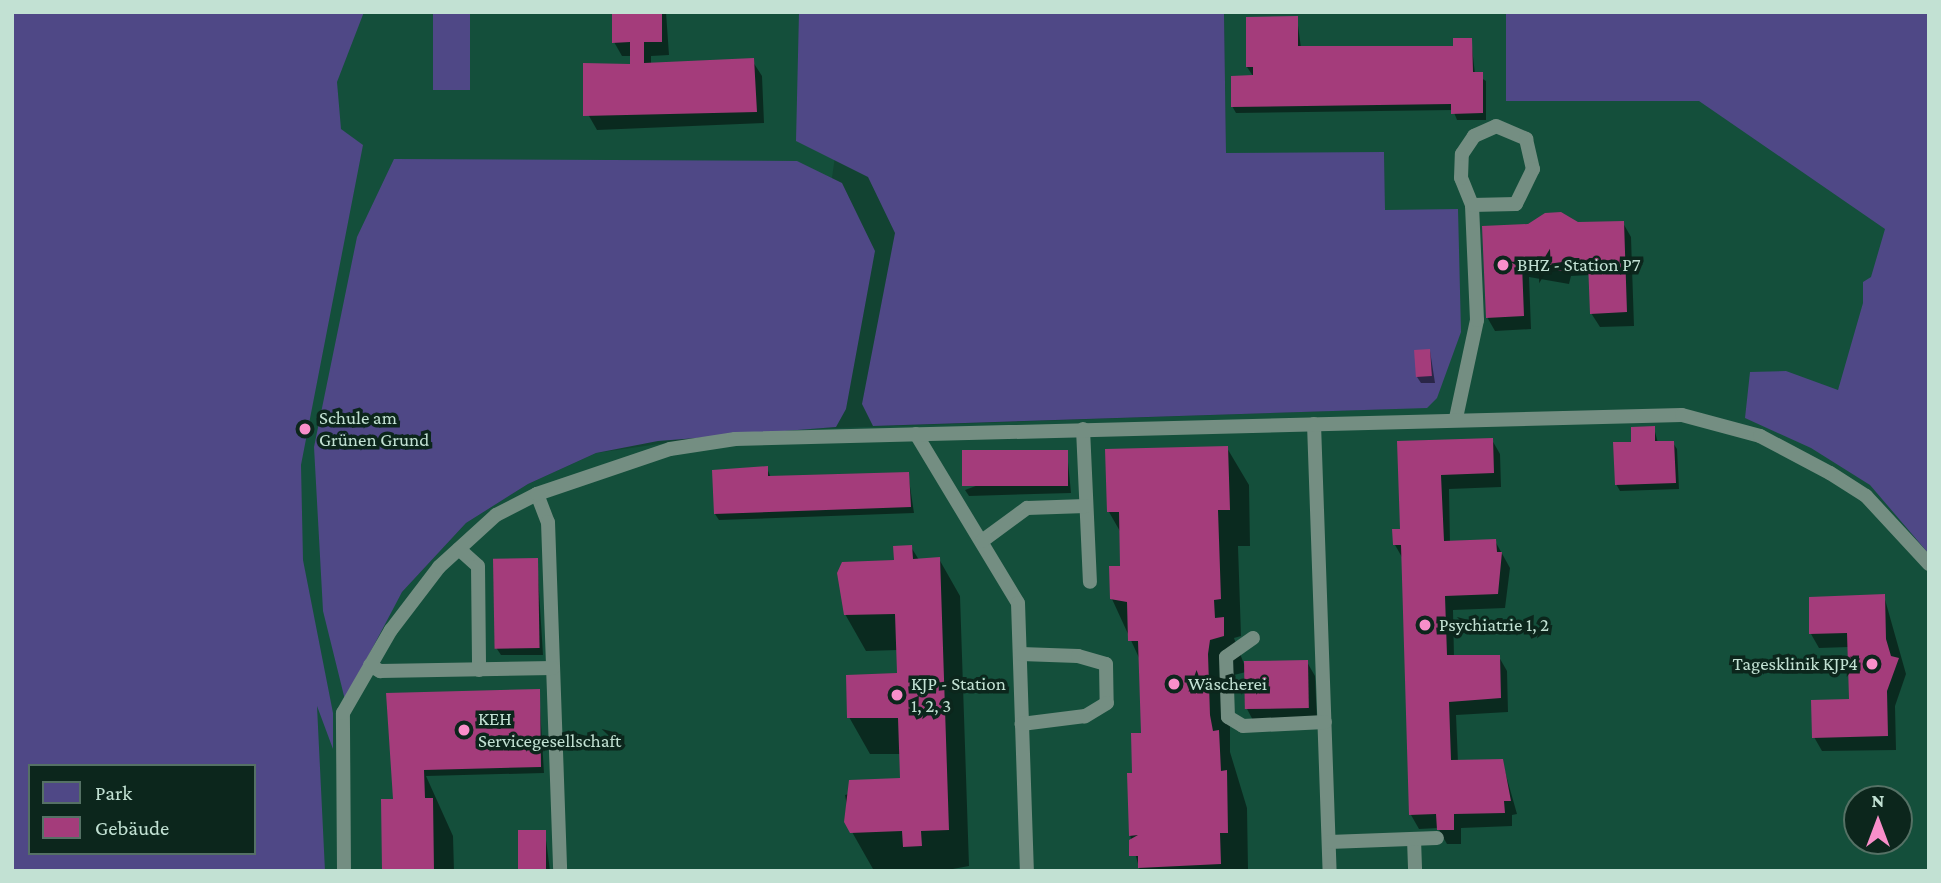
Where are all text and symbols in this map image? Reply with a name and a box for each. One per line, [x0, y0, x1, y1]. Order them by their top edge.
place label: BHZ - Station P7 [1517, 254, 1640, 276]
marker: BHZ - Station P7 [1495, 257, 1511, 273]
place label: Schule am Grünen Grund [319, 407, 429, 451]
marker: Schule am Grünen Grund [297, 421, 313, 437]
place label: Psychiatrie 1, 2 [1439, 614, 1549, 636]
marker: Psychiatrie 1, 2 [1417, 617, 1433, 633]
place label: Tagesklinik KJP4 [1733, 653, 1858, 675]
marker: Tagesklinik KJP4 [1864, 656, 1880, 672]
place label: KJP - Station 1, 2, 3 [911, 673, 1006, 717]
place label: Wäscherei [1188, 673, 1267, 695]
marker: Wäscherei [1166, 676, 1182, 692]
marker: KJP - Station 1, 2, 3 [889, 687, 905, 703]
place label: KEH Servicegesellschaft [478, 708, 621, 752]
marker: KEH Servicegesellschaft [456, 722, 472, 738]
legend [28, 764, 256, 855]
text: Park [95, 781, 132, 805]
north arrow [1843, 785, 1913, 855]
text: N [1872, 790, 1884, 811]
text: Gebäude [95, 816, 169, 840]

